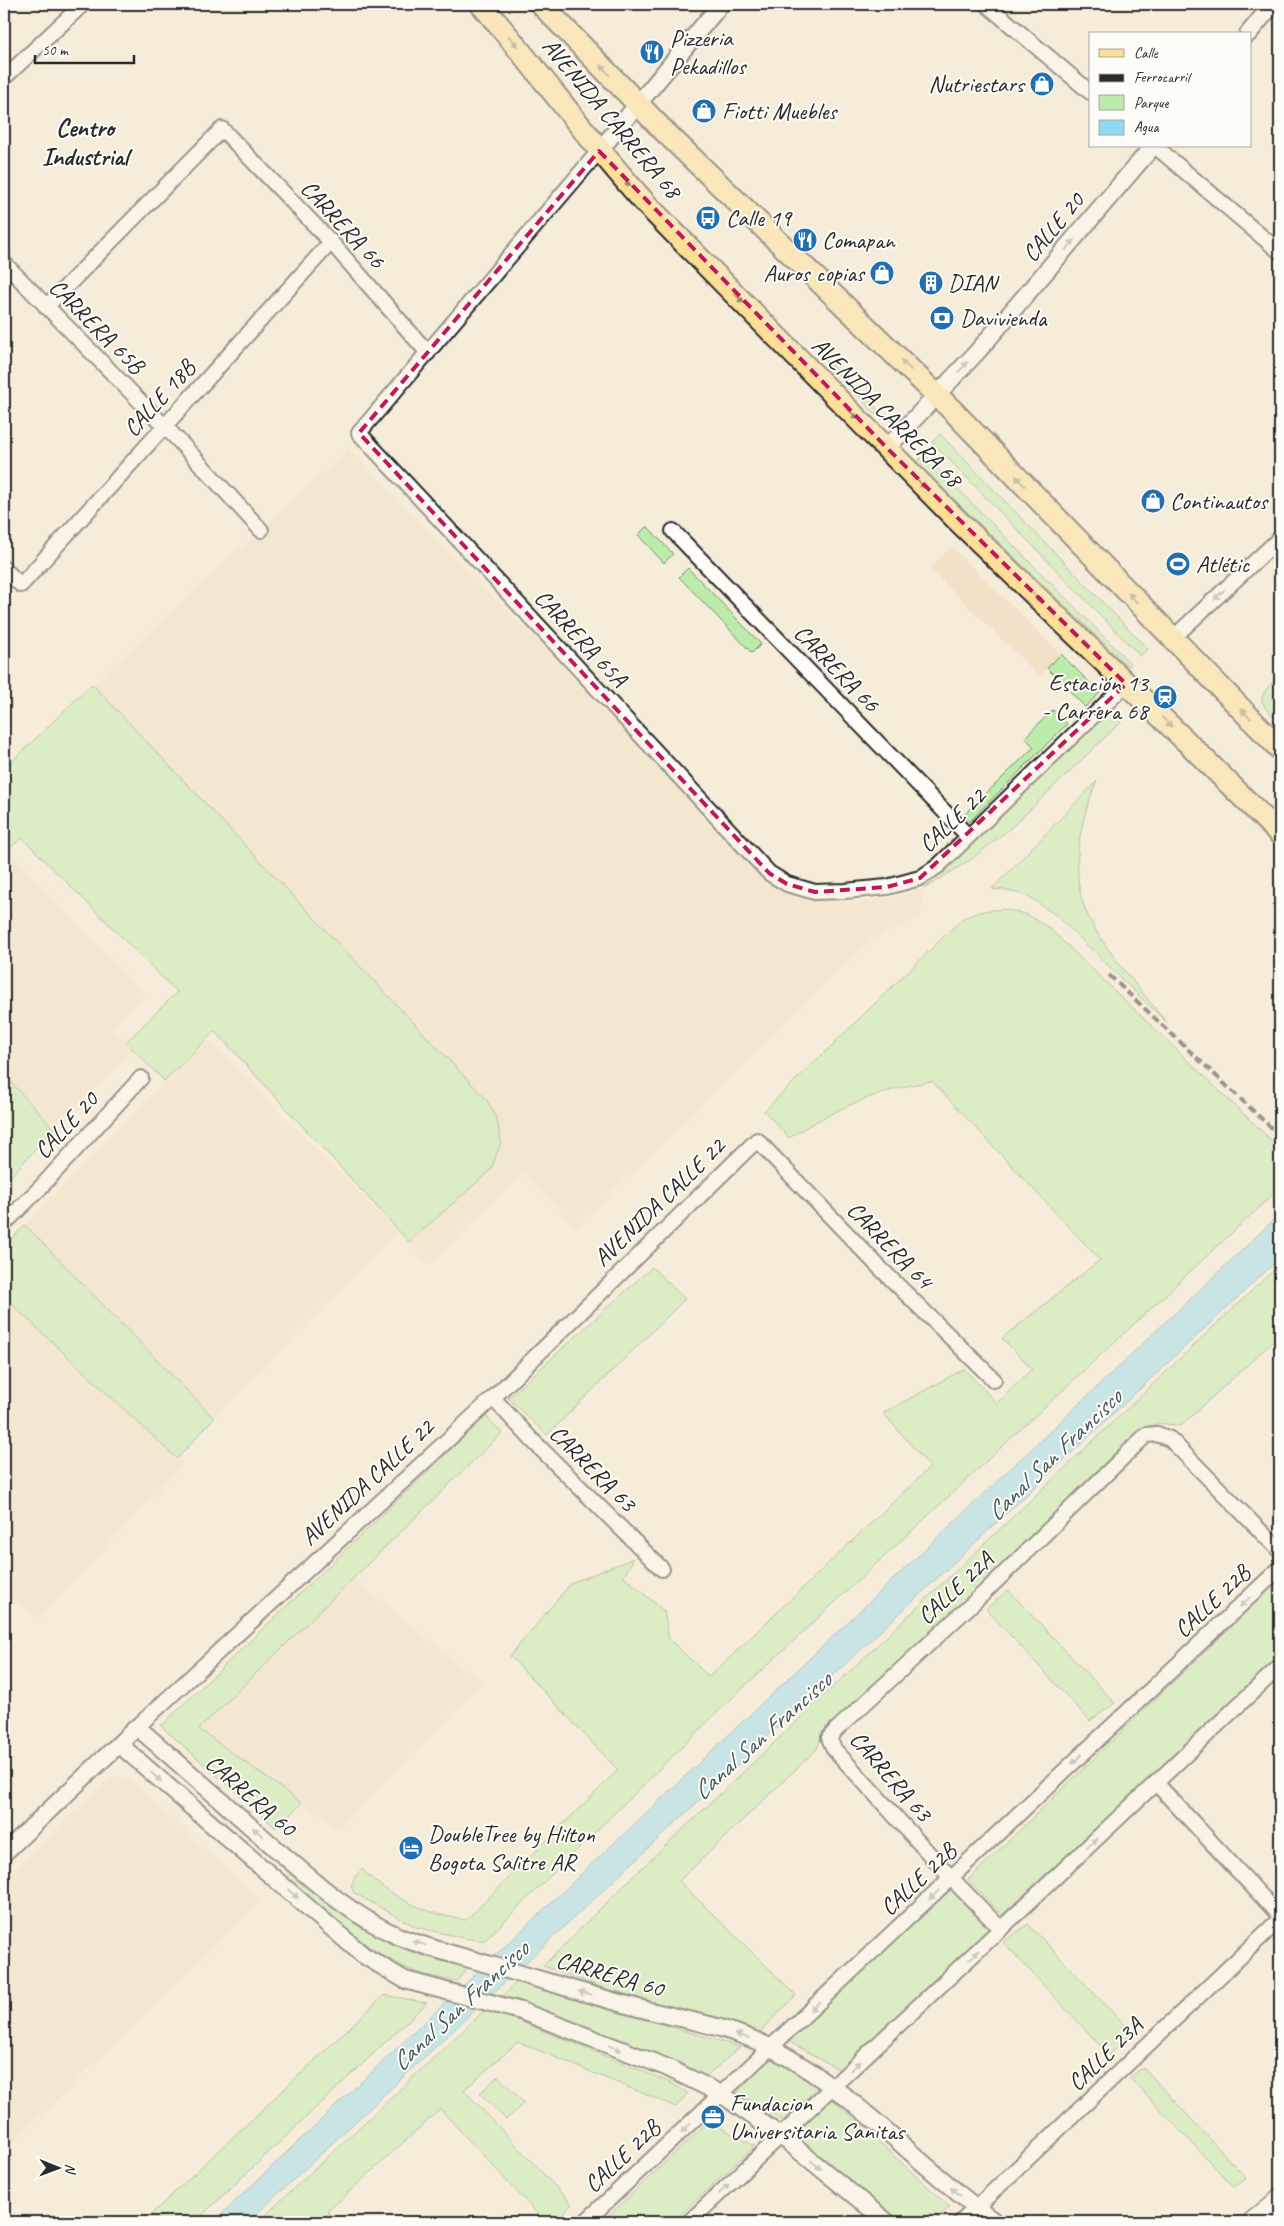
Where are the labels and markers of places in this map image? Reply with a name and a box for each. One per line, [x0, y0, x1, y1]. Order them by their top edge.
place label: Pizzeria Pekadillos [670, 23, 747, 81]
restaurant icon: Pizzeria Pekadillos [639, 39, 665, 65]
place label: Nutriestars [928, 69, 1026, 99]
shop icon: Nutriestars [1029, 71, 1055, 97]
place label: Fiotti Muebles [722, 96, 838, 126]
shop icon: Fiotti Muebles [691, 98, 717, 124]
place label: Calle 19 [726, 203, 793, 233]
bus stop icon: Calle 19 [695, 205, 721, 231]
place label: Comapan [822, 225, 896, 255]
restaurant icon: Comapan [792, 227, 818, 253]
place label: Auros copias [763, 258, 866, 288]
shop icon: Auros copias [869, 260, 895, 286]
place label: DIAN [948, 268, 1000, 298]
building icon: DIAN [918, 270, 944, 296]
place label: Davivienda [960, 303, 1048, 333]
bank icon: Davivienda [929, 305, 955, 331]
place label: Continautos [1170, 486, 1269, 516]
shop icon: Continautos [1140, 488, 1166, 514]
place label: Atlétic [1196, 549, 1250, 579]
sports icon: Atlétic [1165, 551, 1191, 577]
place label: Estación 13 - Carrera 68 [1042, 668, 1150, 726]
station icon: Estación 13 - Carrera 68 [1152, 684, 1178, 710]
place label: DoubleTree by Hilton Bogota Salitre AR [428, 1819, 595, 1877]
hotel icon: DoubleTree by Hilton Bogota Salitre AR [398, 1835, 424, 1861]
place label: Fundacion Universitaria Sanitas [730, 2088, 906, 2146]
office icon: Fundacion Universitaria Sanitas [700, 2104, 726, 2130]

